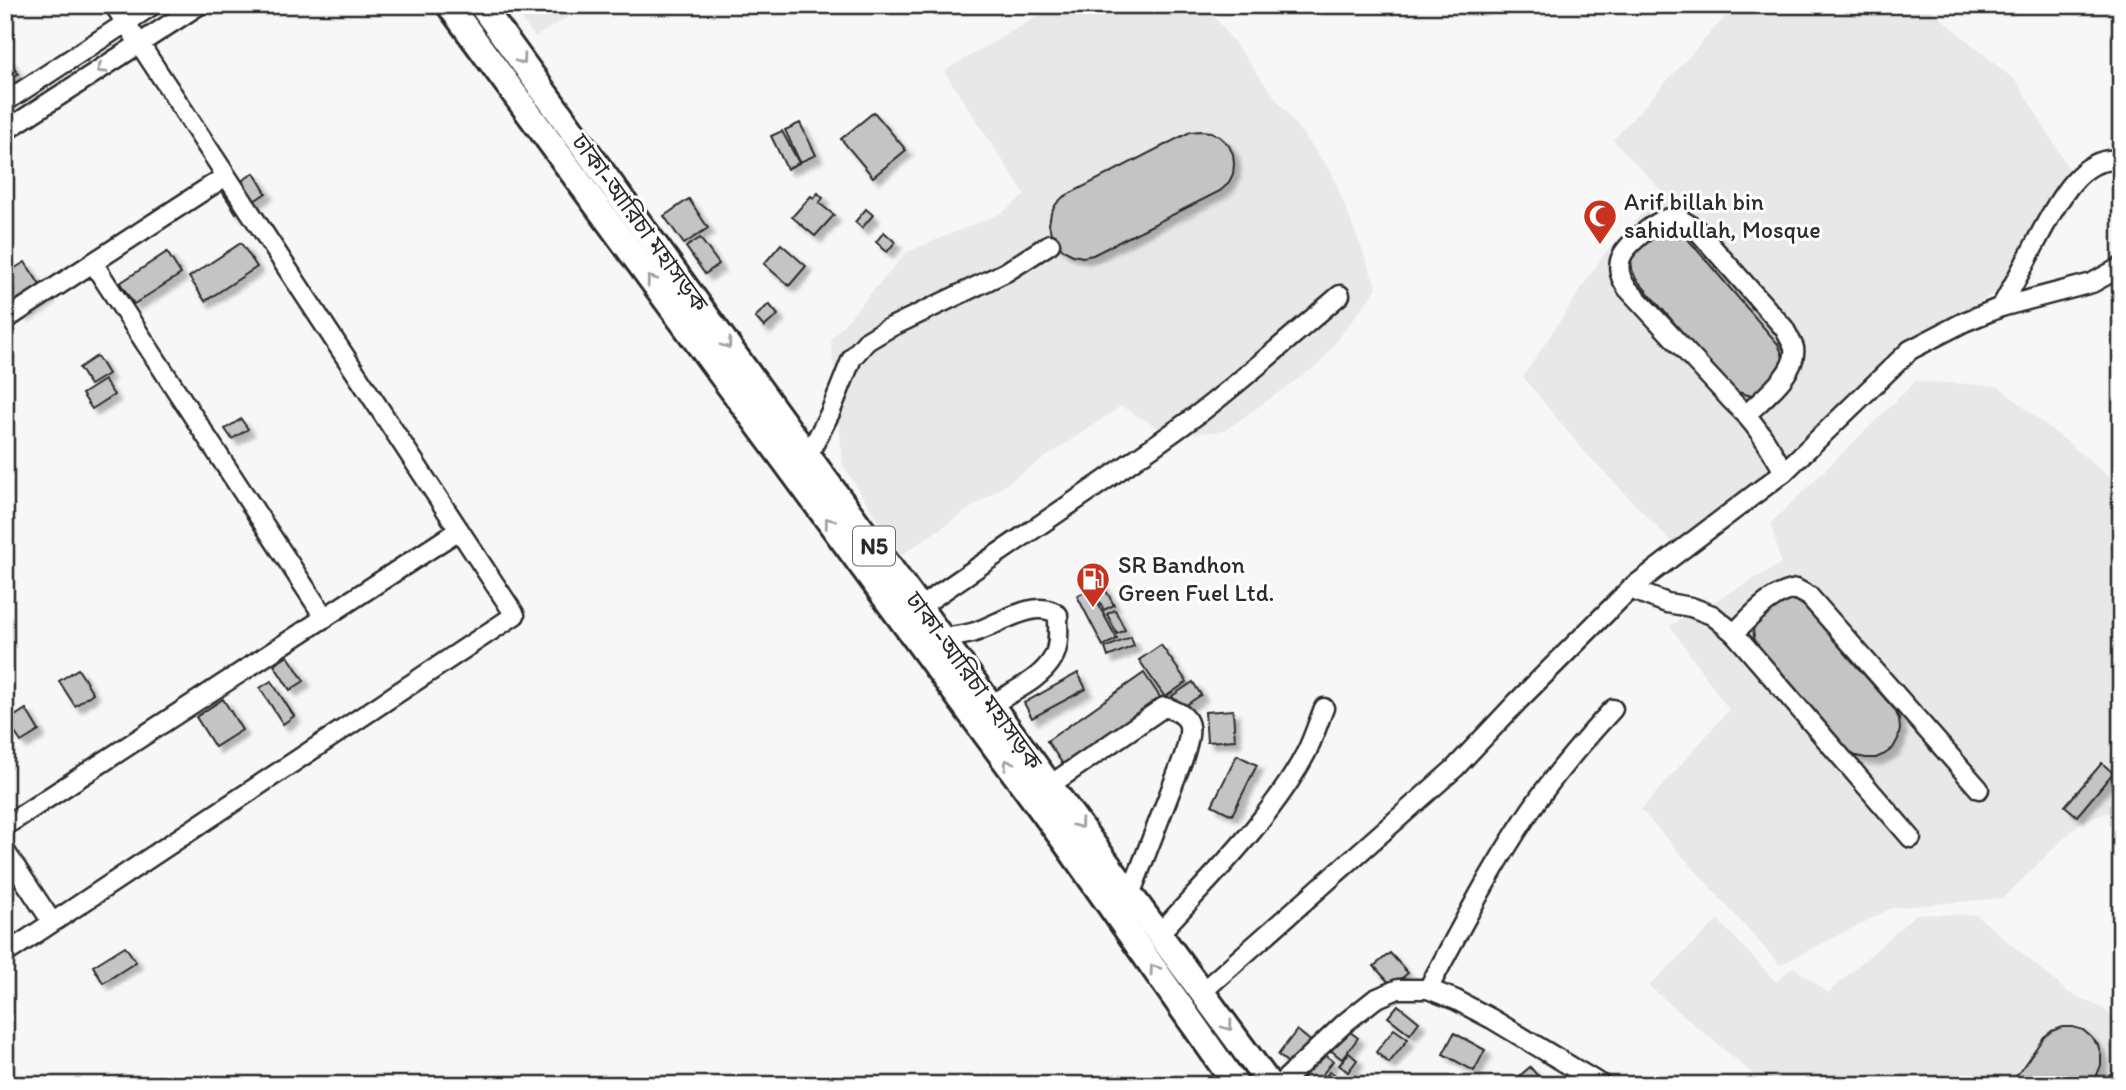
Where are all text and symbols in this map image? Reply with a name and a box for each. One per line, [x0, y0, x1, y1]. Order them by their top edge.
one-way arrow [513, 52, 526, 65]
one-way arrow [95, 61, 108, 74]
street label: ঢাকা-আরিচা মহাসড়ক [565, 127, 715, 318]
place label: Arif billah bin sahidullah, Mosque [1624, 187, 1821, 244]
mosque icon: Arif billah bin sahidullah, Mosque [1581, 197, 1619, 246]
one-way arrow [646, 275, 659, 288]
one-way arrow [719, 336, 731, 349]
one-way arrow [824, 517, 837, 530]
road number: N5 [853, 526, 895, 566]
place label: SR Bandhon Green Fuel Ltd. [1118, 550, 1274, 607]
fuel station icon: SR Bandhon Green Fuel Ltd. [1074, 560, 1112, 609]
street label: ঢাকা-আরিচা মহাসড়ক [899, 585, 1049, 776]
one-way arrow [1003, 759, 1016, 772]
one-way arrow [1070, 816, 1083, 829]
one-way arrow [1150, 964, 1162, 977]
one-way arrow [1220, 1019, 1232, 1031]

